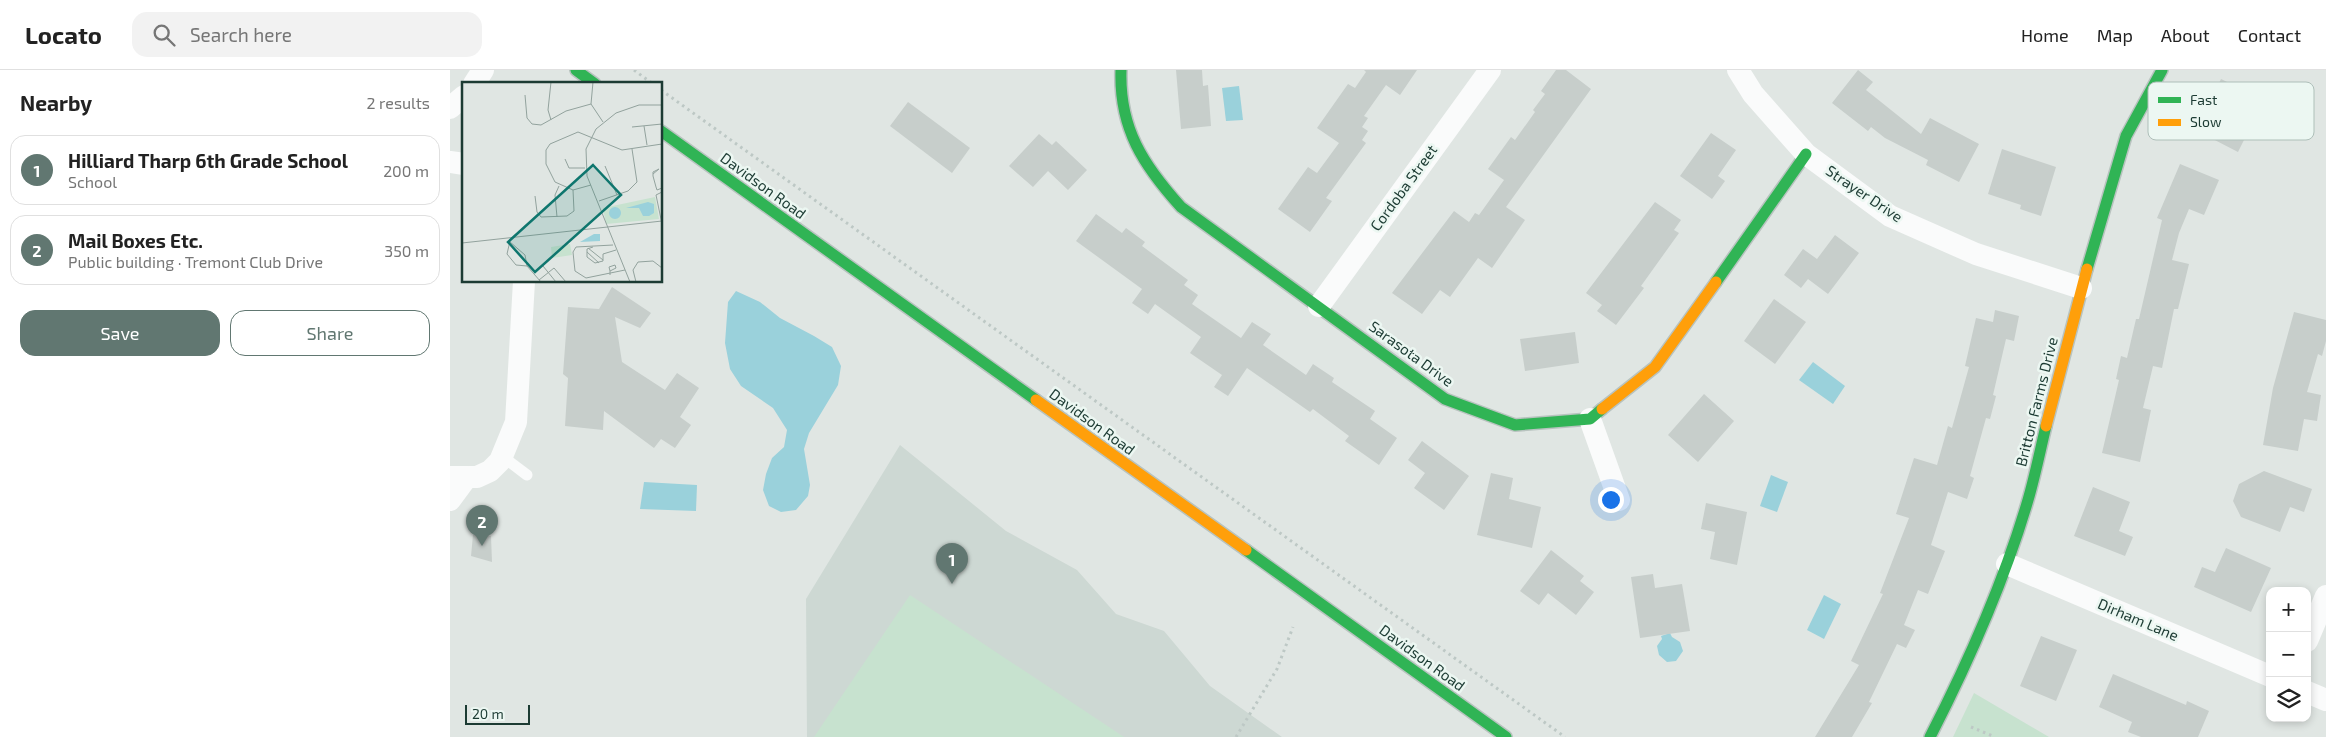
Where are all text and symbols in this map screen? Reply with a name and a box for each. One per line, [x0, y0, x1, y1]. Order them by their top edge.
search box [132, 12, 482, 57]
text: Locato [25, 20, 102, 49]
icon: search [150, 21, 178, 49]
text: Search here [190, 23, 292, 46]
text: Home [2021, 24, 2069, 46]
text: Map [2097, 24, 2133, 46]
text: About [2161, 24, 2210, 46]
text: Contact [2238, 24, 2301, 46]
inset map [462, 82, 662, 282]
legend [2148, 82, 2314, 140]
text: Nearby [20, 90, 92, 115]
text: Fast [2190, 91, 2217, 108]
text: 2 results [367, 93, 430, 112]
text: Slow [2190, 113, 2222, 130]
street label: Cordoba Street [1366, 141, 1441, 234]
street label: Davidson Road [717, 148, 810, 222]
text: Hilliard Tharp 6th Grade School [68, 149, 348, 172]
text: 1 [34, 161, 40, 180]
text: 200 m [383, 161, 429, 180]
street label: Strayer Drive [1823, 161, 1906, 225]
text: School [68, 172, 117, 191]
text: Mail Boxes Etc. [68, 229, 203, 252]
text: 2 [32, 241, 42, 260]
text: 350 m [384, 241, 429, 260]
text: Public building · Tremont Club Drive [68, 252, 323, 271]
button: Save [20, 310, 220, 356]
button: Share [230, 310, 430, 356]
street label: Sarasota Drive [1366, 317, 1457, 390]
street label: Britton Farms Drive [2011, 335, 2061, 468]
street label: Davidson Road [1046, 384, 1139, 458]
your location [1598, 487, 1624, 513]
pin: 2 [466, 505, 498, 546]
pin: 1 [936, 543, 968, 584]
map controls [2266, 587, 2311, 722]
button: + [2266, 587, 2311, 632]
street label: Dirham Lane [2095, 594, 2181, 644]
street label: Davidson Road [1376, 620, 1469, 694]
button: − [2266, 632, 2311, 677]
button: layers [2266, 677, 2311, 722]
scale bar [465, 702, 530, 725]
text: 20 m [472, 705, 504, 722]

